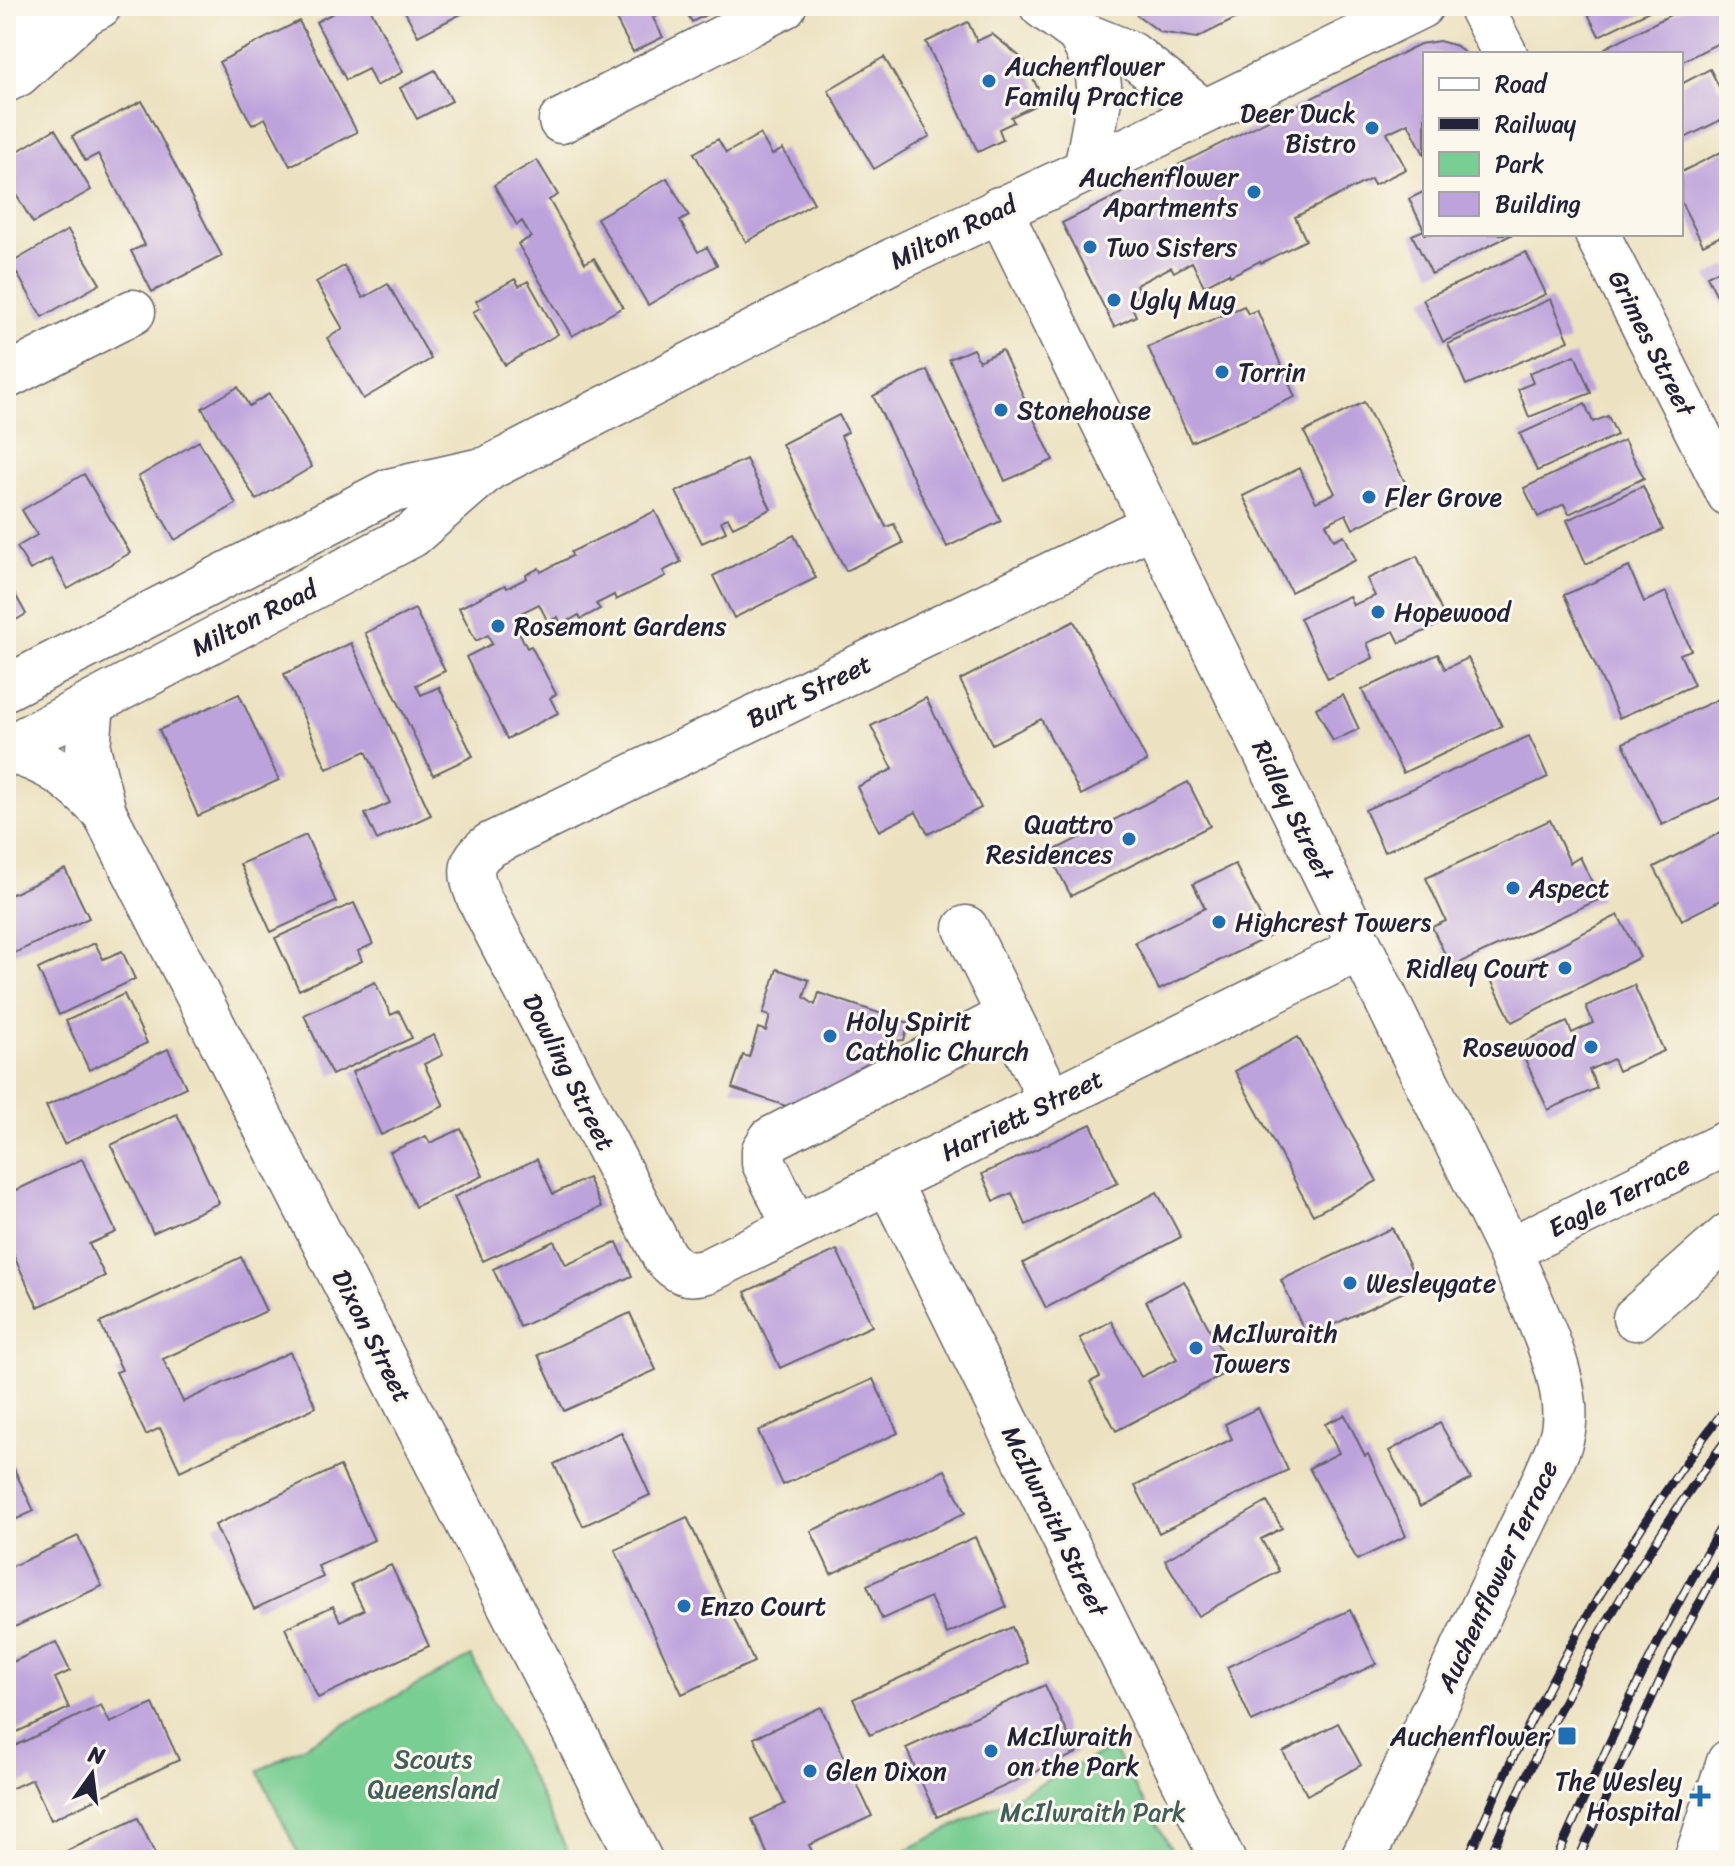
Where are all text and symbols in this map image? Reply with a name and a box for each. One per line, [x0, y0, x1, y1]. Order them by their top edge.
place label: Auchenflower Family Practice [1004, 43, 1183, 119]
legend [1423, 52, 1683, 236]
text: Road [1495, 63, 1549, 105]
marker: Auchenflower Family Practice [980, 72, 998, 90]
place label: Deer Duck Bistro [1240, 90, 1356, 166]
text: Railway [1495, 103, 1577, 145]
marker: Deer Duck Bistro [1363, 119, 1381, 137]
text: Park [1495, 143, 1544, 185]
place label: Auchenflower Apartments [1078, 154, 1239, 230]
street label: Milton Road [882, 180, 1027, 283]
marker: Auchenflower Apartments [1245, 183, 1263, 201]
text: Building [1495, 183, 1581, 225]
place label: Two Sisters [1106, 224, 1237, 270]
marker: Two Sisters [1081, 238, 1099, 256]
street label: Grimes Street [1595, 261, 1709, 426]
place label: Ugly Mug [1130, 277, 1236, 323]
marker: Ugly Mug [1105, 291, 1123, 309]
place label: Torrin [1238, 349, 1306, 395]
marker: Torrin [1213, 363, 1231, 381]
place label: Stonehouse [1017, 387, 1151, 433]
marker: Stonehouse [992, 401, 1010, 419]
place label: Fler Grove [1385, 474, 1503, 520]
marker: Fler Grove [1360, 488, 1378, 506]
street label: Milton Road [183, 565, 327, 670]
place label: Hopewood [1394, 589, 1513, 635]
place label: Rosemont Gardens [514, 603, 726, 649]
marker: Hopewood [1369, 603, 1387, 621]
marker: Rosemont Gardens [489, 617, 507, 635]
street label: Burt Street [738, 641, 880, 741]
street label: Ridley Street [1239, 732, 1348, 890]
place label: Quattro Residences [986, 801, 1113, 877]
marker: Quattro Residences [1120, 830, 1138, 848]
place label: Aspect [1528, 865, 1609, 911]
marker: Aspect [1504, 879, 1522, 897]
place label: Highcrest Towers [1235, 899, 1432, 945]
marker: Highcrest Towers [1210, 913, 1228, 931]
place label: Ridley Court [1406, 945, 1549, 991]
marker: Ridley Court [1556, 959, 1574, 977]
street label: Dowling Street [510, 985, 628, 1159]
place label: Holy Spirit Catholic Church [846, 998, 1029, 1074]
place label: Rosewood [1463, 1024, 1577, 1070]
marker: Holy Spirit Catholic Church [821, 1027, 839, 1045]
marker: Rosewood [1582, 1038, 1600, 1056]
street label: Harriett Street [933, 1056, 1111, 1174]
street label: Eagle Terrace [1540, 1142, 1698, 1250]
place label: Wesleygate [1366, 1260, 1496, 1306]
street label: Dixon Street [319, 1261, 425, 1411]
marker: Wesleygate [1341, 1274, 1359, 1292]
place label: McIlwraith Towers [1212, 1310, 1338, 1386]
marker: McIlwraith Towers [1187, 1339, 1205, 1357]
street label: McIlwraith Street [989, 1417, 1122, 1626]
street label: Auchenflower Terrace [1423, 1452, 1571, 1701]
place label: Enzo Court [700, 1583, 826, 1629]
marker: Enzo Court [675, 1597, 693, 1615]
place label: McIlwraith on the Park [1007, 1713, 1140, 1789]
place label: Auchenflower [1389, 1713, 1550, 1759]
marker: Auchenflower [1556, 1725, 1578, 1747]
north arrow [52, 1734, 132, 1814]
text: N [84, 1734, 110, 1776]
park label: Scouts Queensland [368, 1736, 501, 1812]
marker: McIlwraith on the Park [982, 1742, 1000, 1760]
place label: Glen Dixon [826, 1748, 947, 1794]
place label: The Wesley Hospital [1555, 1758, 1683, 1834]
marker: Glen Dixon [801, 1762, 819, 1780]
marker: The Wesley Hospital [1689, 1785, 1711, 1807]
park label: McIlwraith Park [1000, 1789, 1186, 1835]

